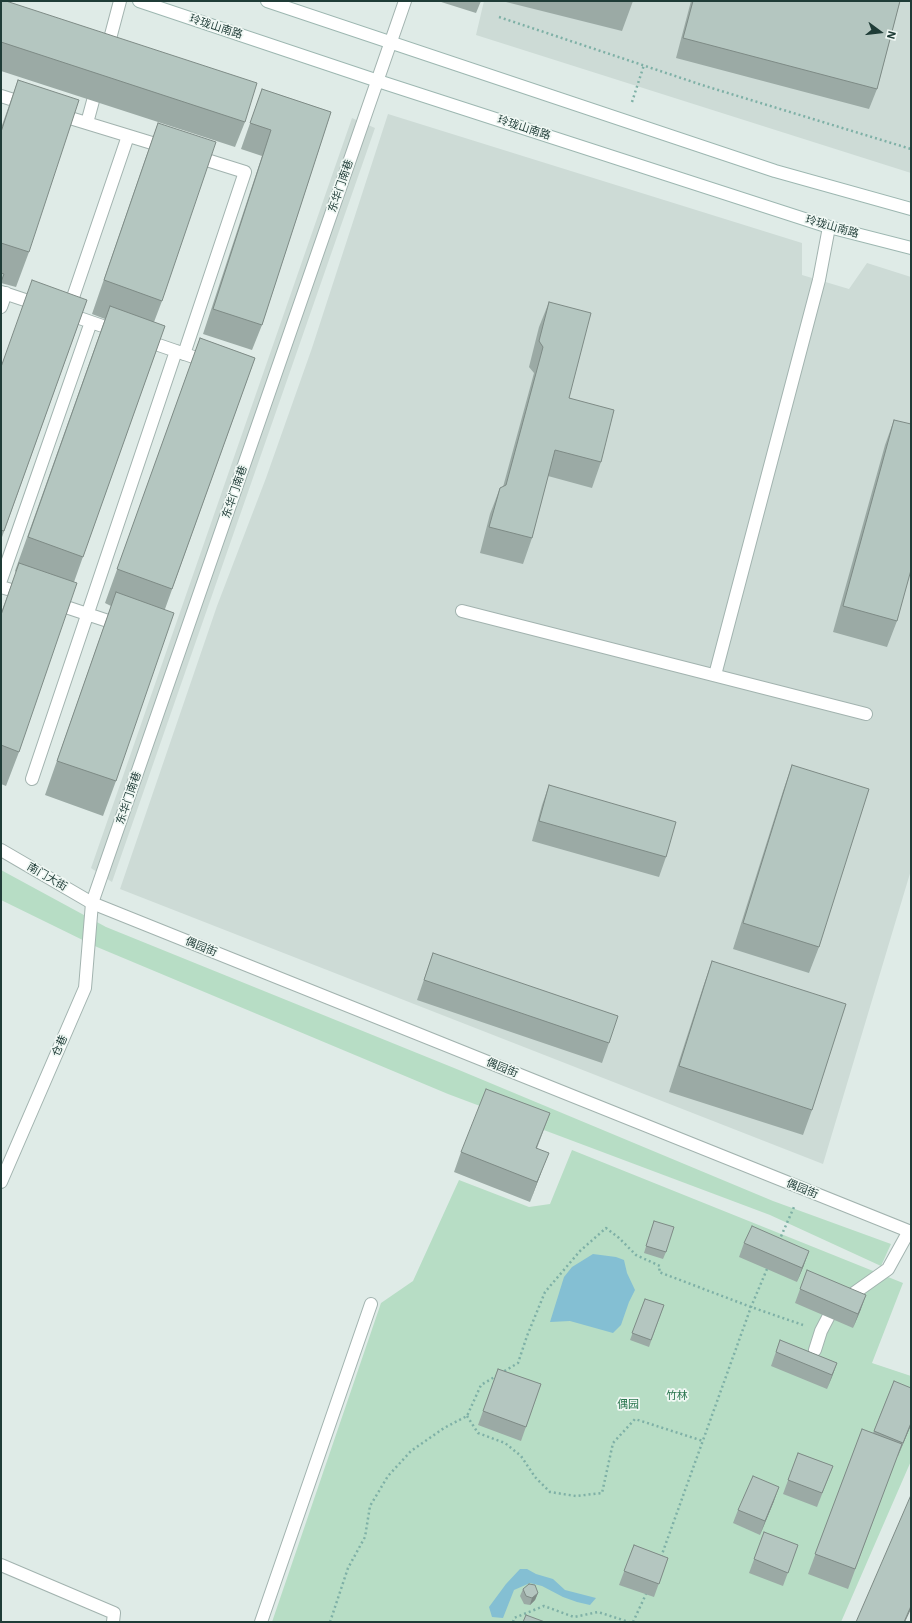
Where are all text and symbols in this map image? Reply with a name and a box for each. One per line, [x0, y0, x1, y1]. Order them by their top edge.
street label: 玲珑山南路 [188, 12, 244, 42]
north arrow [860, 12, 900, 52]
text: N [884, 29, 899, 41]
street label: 玲珑山南路 [496, 113, 552, 143]
street label: 东华门南巷 [326, 158, 356, 214]
street label: 玲珑山南路 [804, 213, 860, 241]
street label: 东华门南巷 [220, 464, 250, 520]
street label: 东华门南巷 [114, 770, 144, 826]
street label: 南门大街 [25, 860, 69, 894]
street label: 偶园街 [183, 935, 219, 959]
street label: 仓巷 [50, 1033, 70, 1059]
street label: 偶园街 [484, 1056, 520, 1080]
street label: 偶园街 [784, 1177, 820, 1201]
park label: 竹林 [666, 1389, 688, 1403]
park label: 偶园 [617, 1398, 639, 1412]

